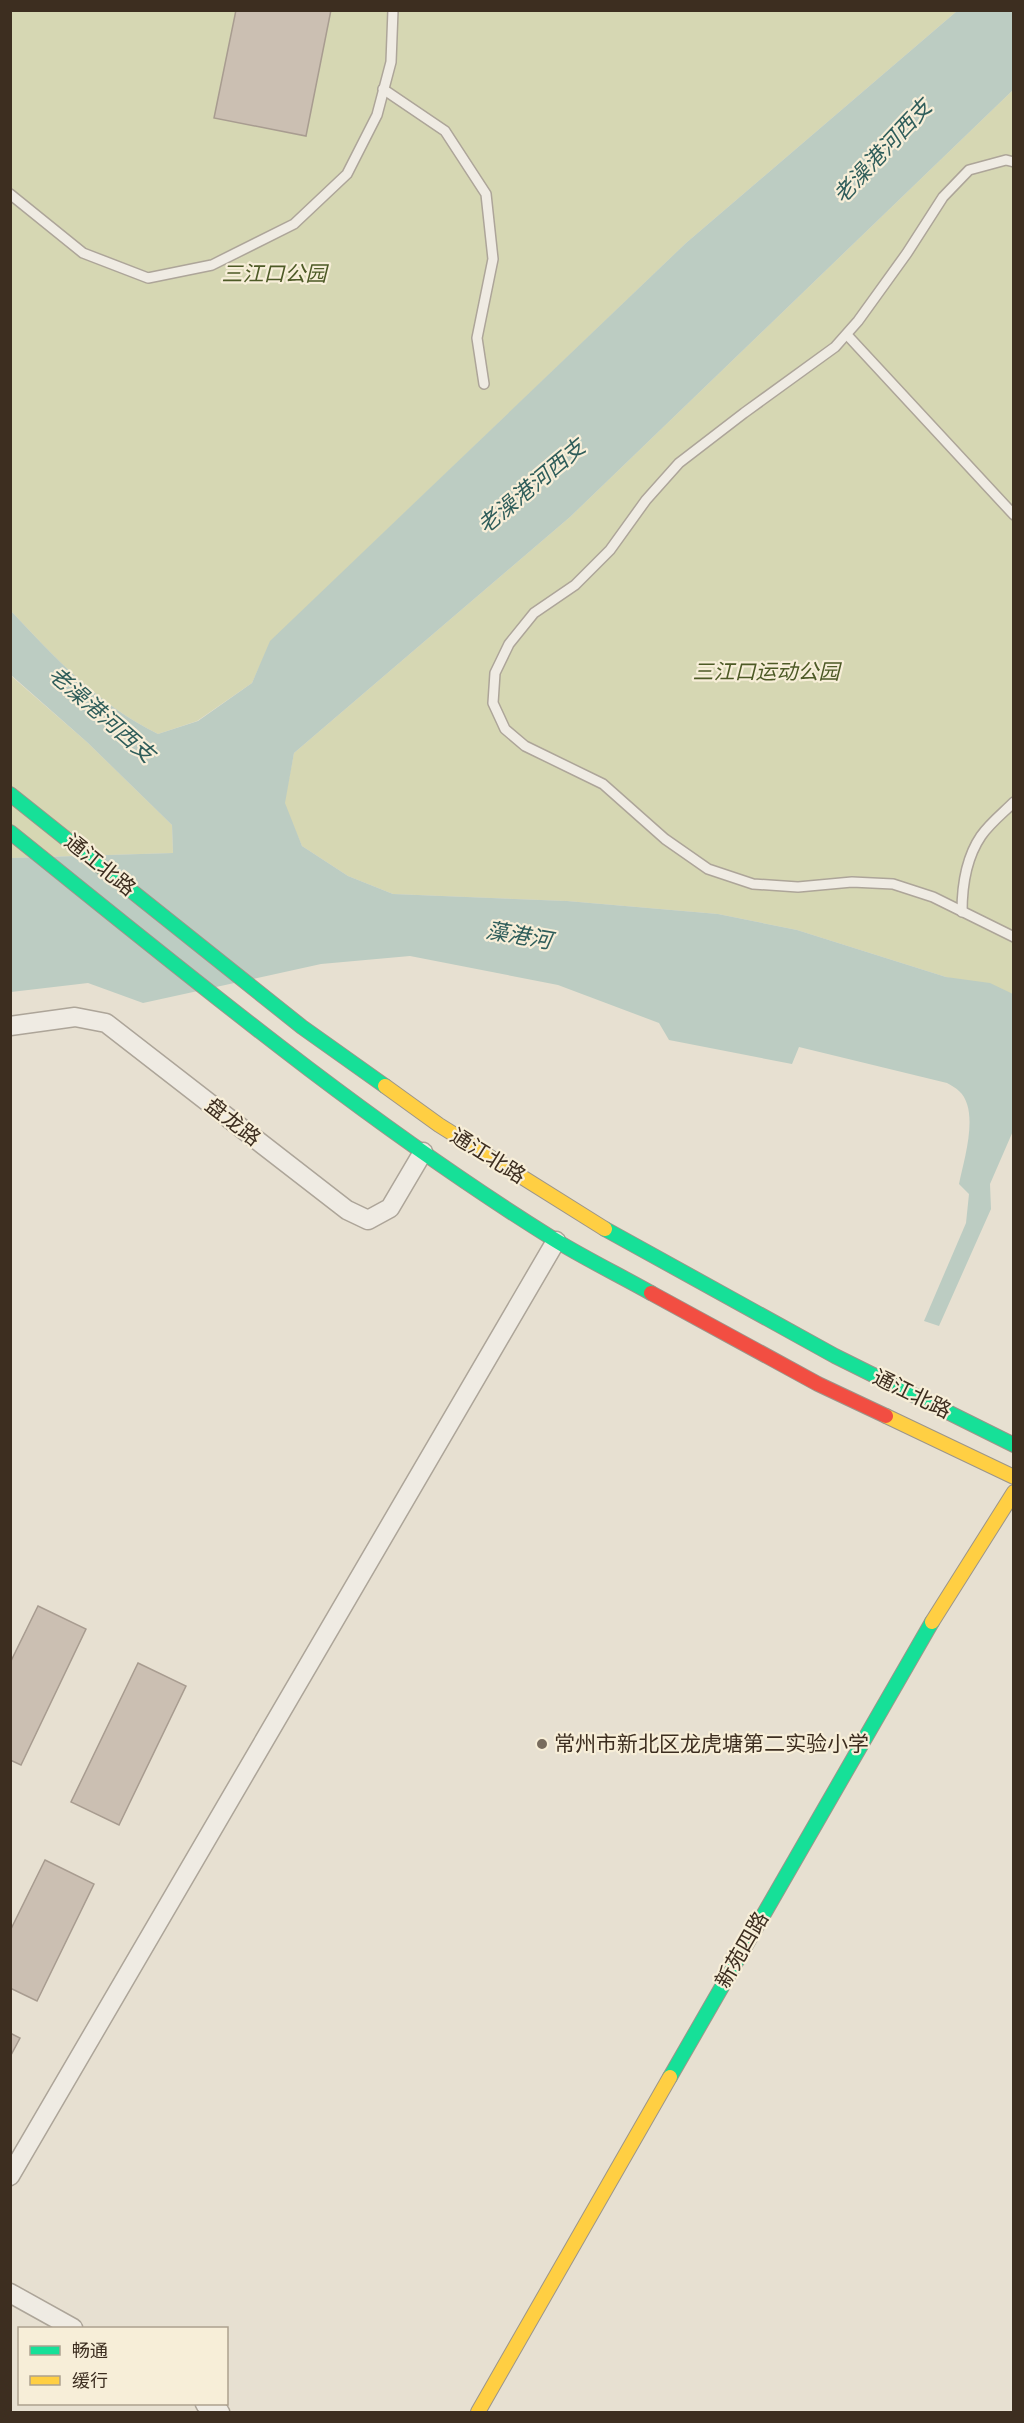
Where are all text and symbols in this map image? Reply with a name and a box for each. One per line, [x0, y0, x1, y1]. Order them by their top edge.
water label: 老澡港河西支 [826, 90, 940, 210]
park label: 三江口公园 [222, 259, 329, 288]
water label: 老澡港河西支 [471, 430, 593, 540]
park label: 三江口运动公园 [693, 657, 842, 686]
water label: 老澡港河西支 [42, 659, 164, 771]
street label: 通江北路 [59, 827, 142, 902]
water label: 藻港河 [484, 914, 558, 956]
street label: 盘龙路 [200, 1091, 267, 1152]
street label: 通江北路 [445, 1121, 532, 1190]
street label: 通江北路 [868, 1362, 956, 1425]
place label: 常州市新北区龙虎塘第二实验小学 [554, 1729, 869, 1758]
marker: 常州市新北区龙虎塘第二实验小学 [535, 1737, 549, 1751]
street label: 新苑四路 [708, 1906, 775, 1993]
legend [18, 2327, 228, 2405]
text: 畅通 [72, 2338, 108, 2363]
text: 缓行 [72, 2368, 108, 2393]

